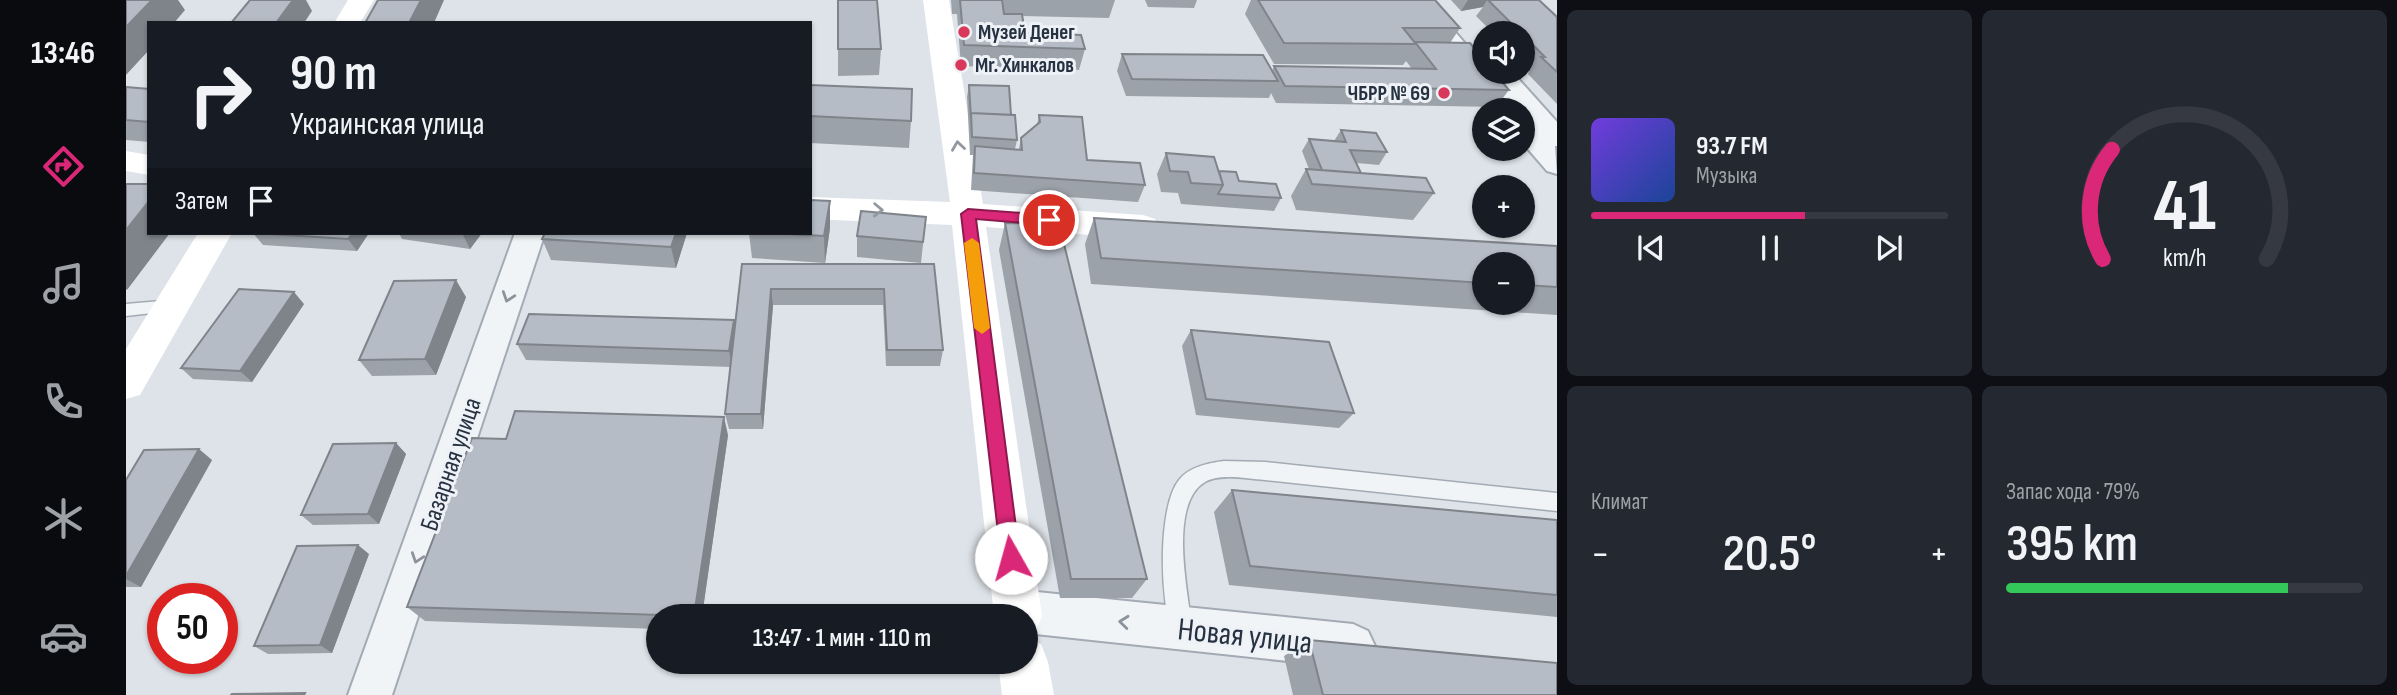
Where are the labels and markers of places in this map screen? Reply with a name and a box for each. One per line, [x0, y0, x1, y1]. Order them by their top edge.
place label: Музей Денег [978, 20, 1075, 45]
marker: Музей Денег [956, 24, 972, 40]
place label: Mr. Хинкалов [975, 53, 1074, 78]
marker: Mr. Хинкалов [953, 57, 969, 73]
place label: ЧБРР № 69 [1348, 81, 1430, 106]
marker: ЧБРР № 69 [1436, 85, 1452, 101]
pin [1019, 190, 1079, 250]

